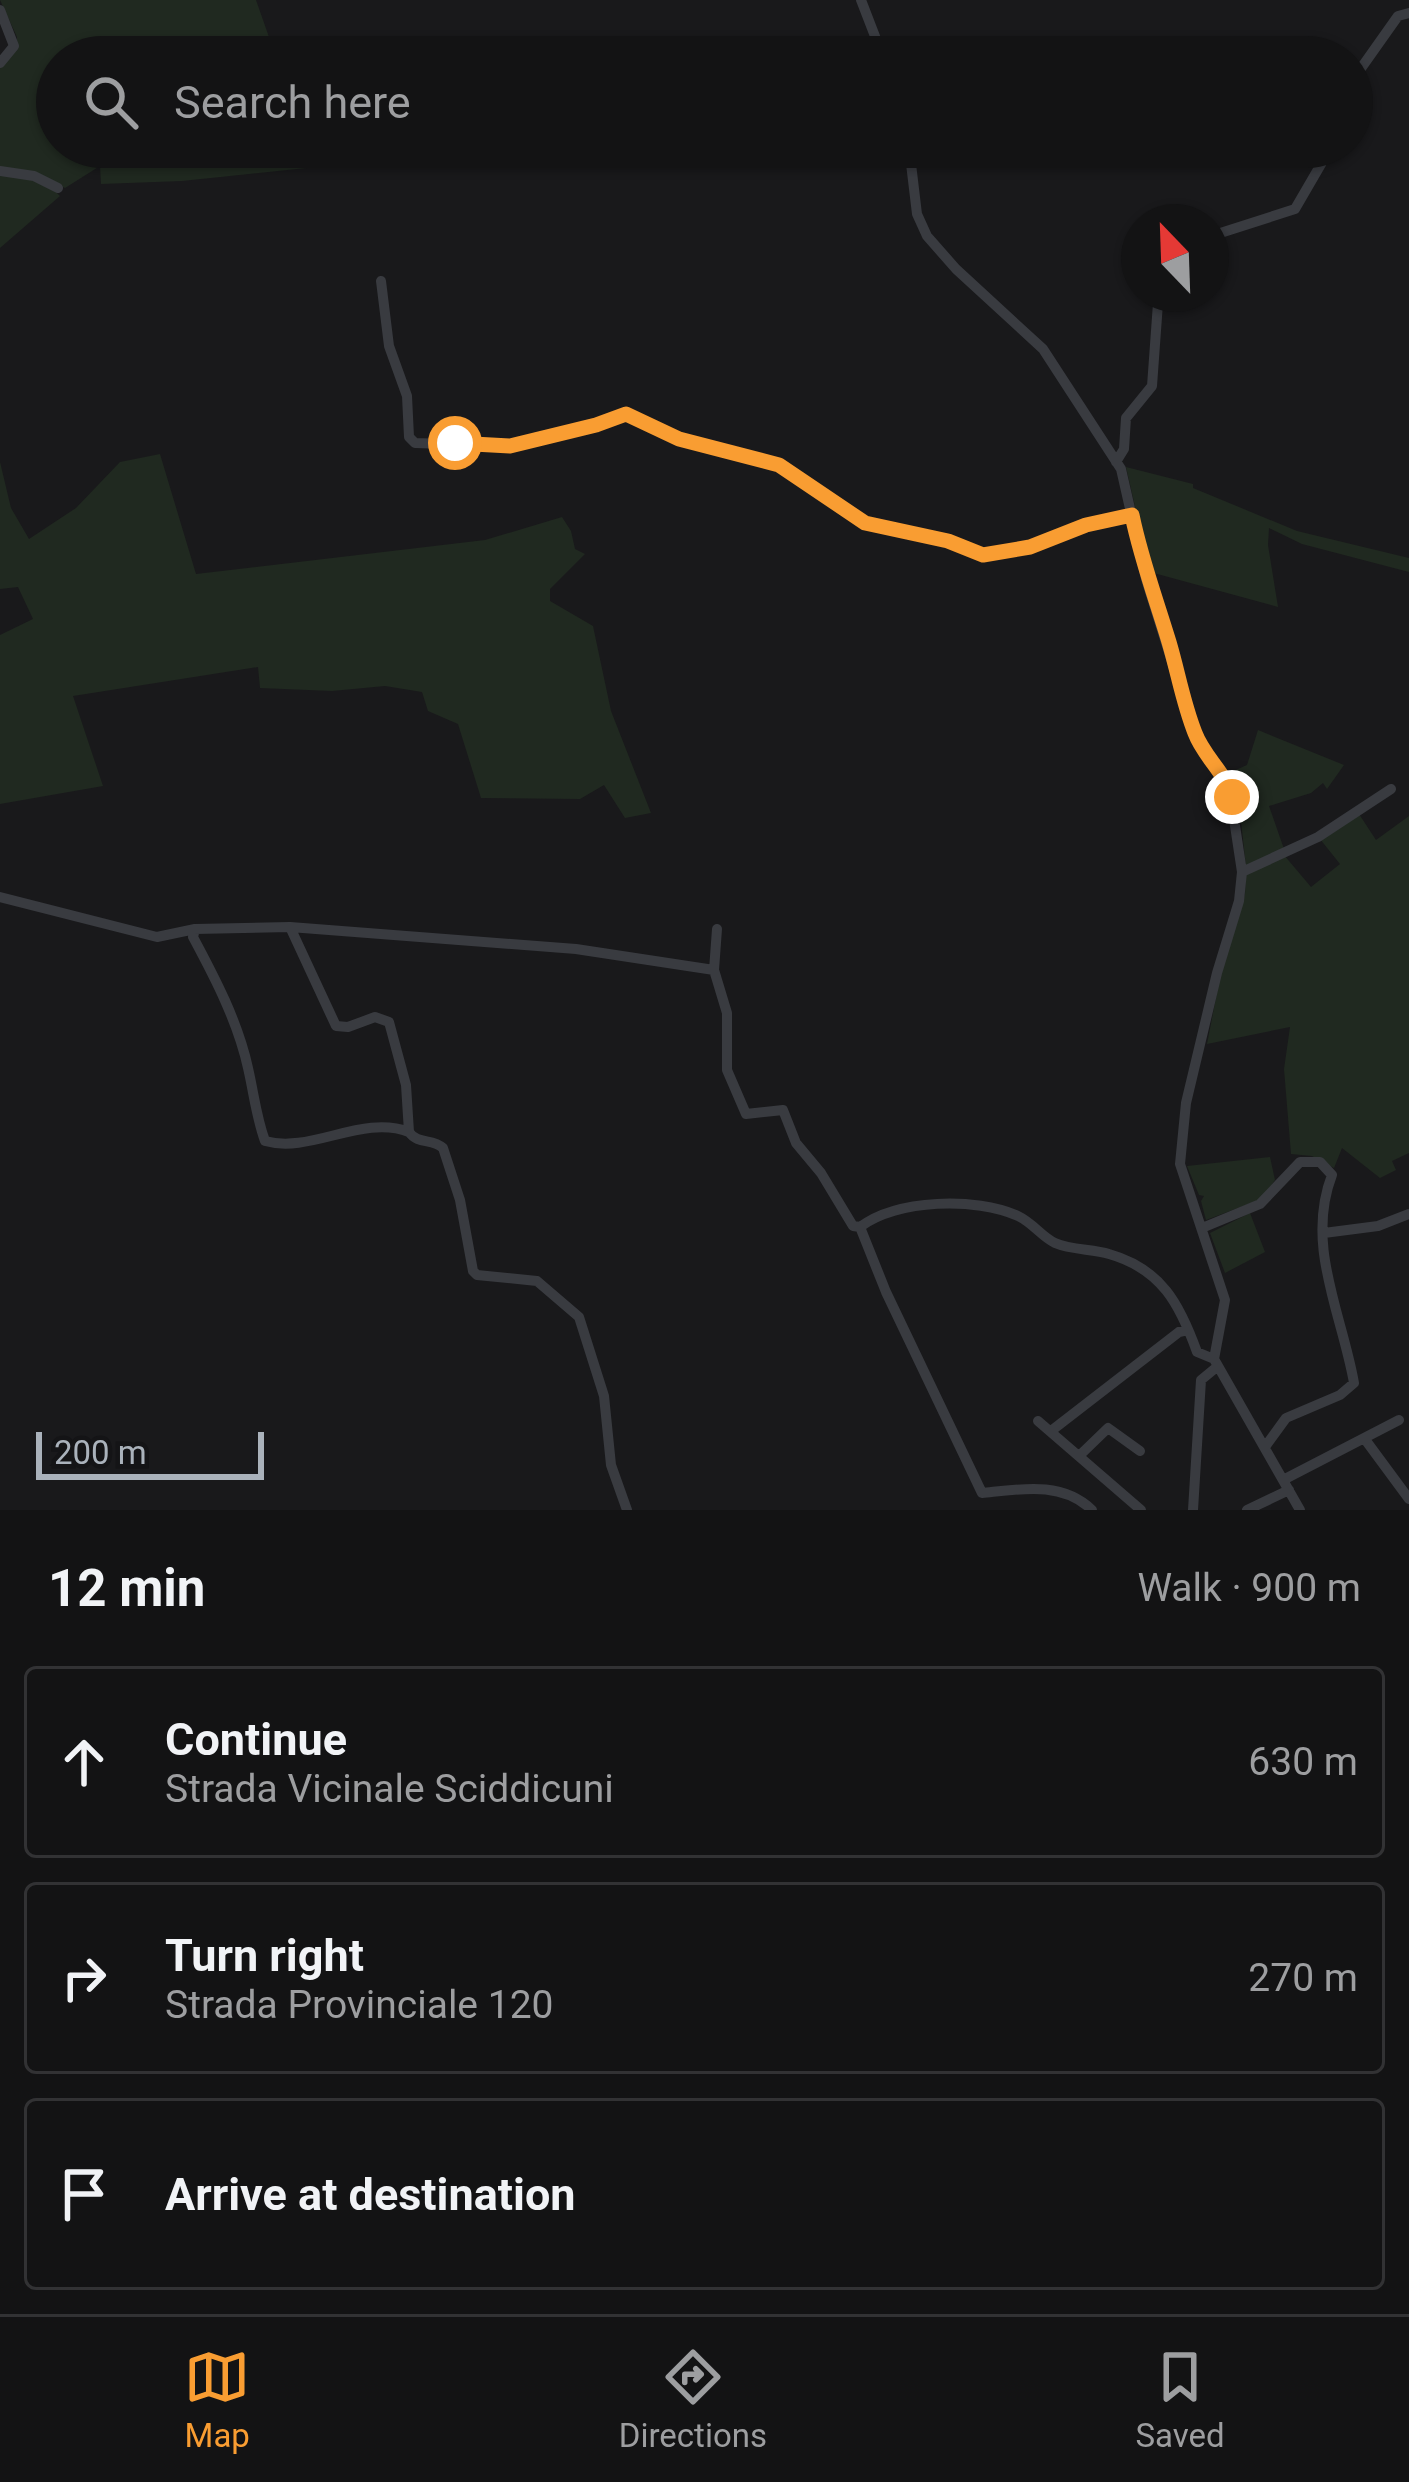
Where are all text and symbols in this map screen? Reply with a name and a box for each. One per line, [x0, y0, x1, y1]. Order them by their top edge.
search box [36, 36, 1373, 168]
icon: search [78, 69, 144, 135]
text: Search here [174, 76, 411, 129]
north arrow [1121, 204, 1229, 312]
route start [428, 416, 482, 470]
route end [1205, 770, 1259, 824]
scale bar [36, 1426, 264, 1479]
text: 200 m [54, 1433, 147, 1472]
text: 12 min [48, 1559, 205, 1618]
text: Walk · 900 m [1137, 1565, 1361, 1611]
text: Continue [165, 1713, 347, 1766]
icon: ahead [51, 1729, 117, 1795]
text: 630 m [1248, 1739, 1358, 1785]
text: Strada Vicinale Sciddicuni [165, 1766, 614, 1812]
text: Turn right [165, 1929, 364, 1982]
icon: right [51, 1945, 117, 2011]
text: 270 m [1248, 1955, 1358, 2001]
text: Strada Provinciale 120 [165, 1982, 553, 2028]
icon: arrive [51, 2161, 117, 2227]
text: Arrive at destination [165, 2168, 576, 2221]
tab: Map [184, 2344, 250, 2455]
tab: Directions [619, 2344, 767, 2455]
tab: Saved [1136, 2344, 1225, 2455]

